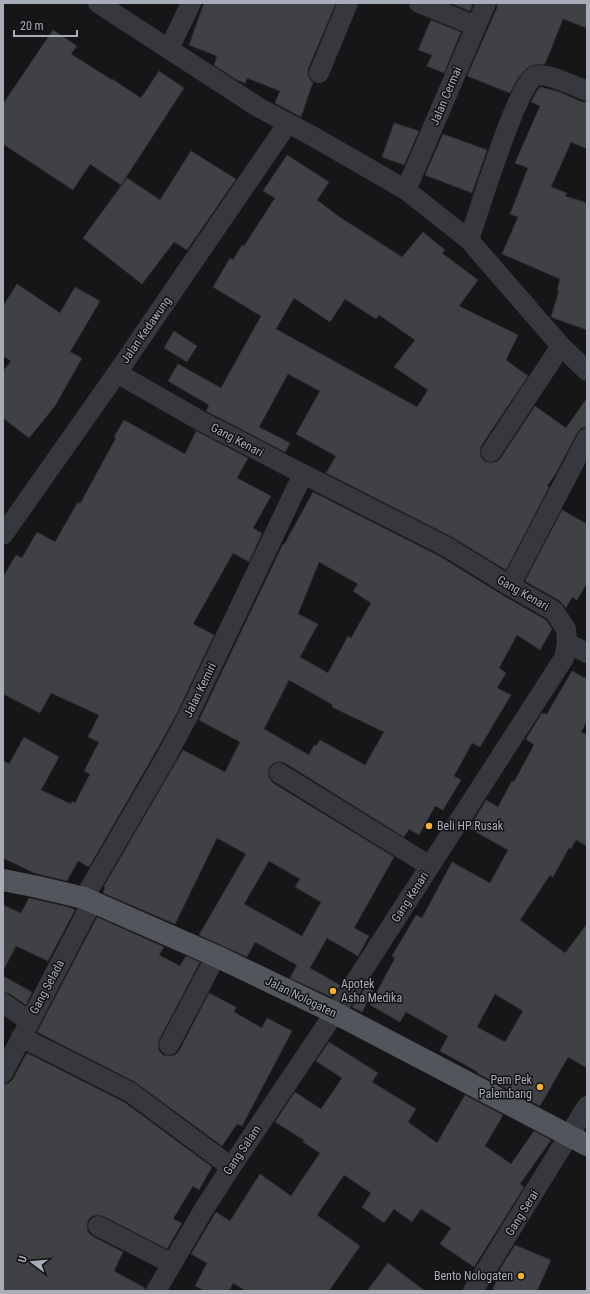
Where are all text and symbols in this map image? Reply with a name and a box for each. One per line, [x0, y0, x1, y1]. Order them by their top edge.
scale bar [14, 12, 77, 38]
text: 20 m [20, 19, 44, 33]
street label: Jalan Cermai [427, 65, 465, 127]
street label: Jalan Kedawung [118, 294, 174, 366]
street label: Gang Kenari [208, 420, 266, 460]
street label: Gang Kenari [495, 573, 551, 613]
street label: Jalan Kemiri [181, 660, 219, 720]
place label: Beli HP Rusak [437, 819, 504, 833]
marker: Beli HP Rusak [424, 821, 434, 831]
street label: Gang Kenari [389, 869, 431, 925]
street label: Gang Selada [27, 957, 67, 1016]
street label: Jalan Nologaten [263, 974, 339, 1020]
place label: Apotek Asha Medika [341, 977, 402, 1005]
marker: Apotek Asha Medika [328, 986, 338, 996]
place label: Pem Pek Palembang [479, 1073, 533, 1101]
marker: Pem Pek Palembang [535, 1082, 545, 1092]
street label: Gang Salam [220, 1123, 264, 1177]
street label: Gang Serai [503, 1188, 541, 1238]
north arrow [12, 1242, 52, 1282]
text: U [16, 1255, 30, 1264]
place label: Bento Nologaten [434, 1269, 513, 1283]
marker: Bento Nologaten [516, 1271, 526, 1281]

